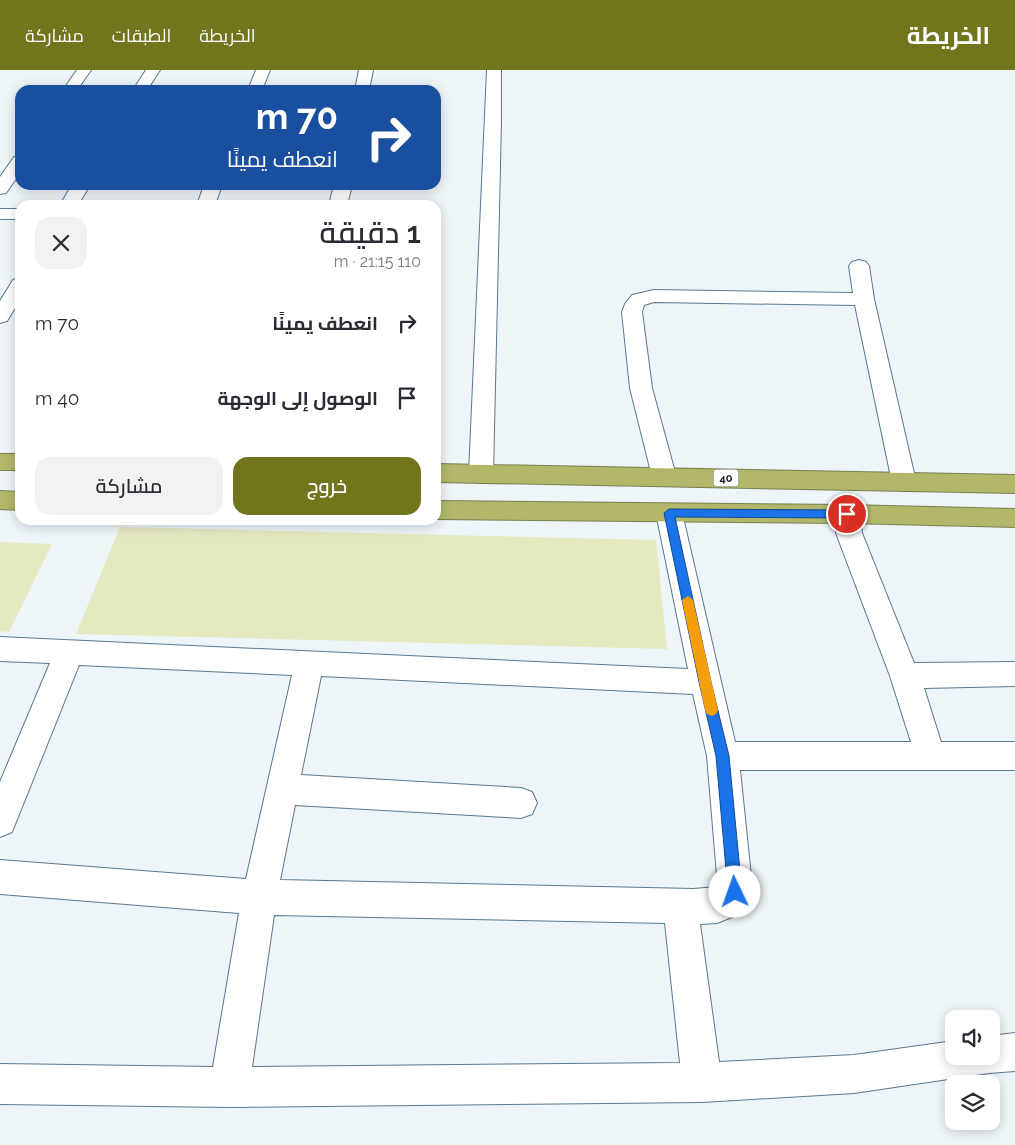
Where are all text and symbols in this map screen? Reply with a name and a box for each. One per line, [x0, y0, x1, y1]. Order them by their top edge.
text: الخريطة [907, 21, 990, 50]
text: مشاركة [25, 25, 84, 46]
text: الطبقات [112, 25, 171, 46]
text: الخريطة [199, 25, 256, 46]
text: 70 m [256, 96, 338, 137]
icon: right [356, 105, 421, 170]
text: انعطف يمينًا [227, 146, 338, 172]
text: 1 دقيقة [320, 215, 421, 250]
button: close [35, 217, 87, 269]
text: 110 m · 21:15 [334, 252, 421, 271]
icon: right [393, 309, 421, 337]
text: 70 m [35, 312, 79, 334]
text: انعطف يمينًا [272, 312, 378, 334]
icon: arrive [393, 384, 421, 412]
text: 40 m [35, 387, 79, 409]
text: الوصول إلى الوجهة [218, 387, 378, 409]
button: مشاركة [35, 457, 223, 515]
button: خروج [233, 457, 421, 515]
road number: 40 [714, 469, 738, 486]
pin [826, 493, 868, 535]
icon: arrive [833, 500, 861, 528]
position arrow [708, 865, 760, 917]
map controls [945, 1010, 1000, 1130]
button: sound [945, 1010, 1000, 1065]
button: layers [945, 1075, 1000, 1130]

